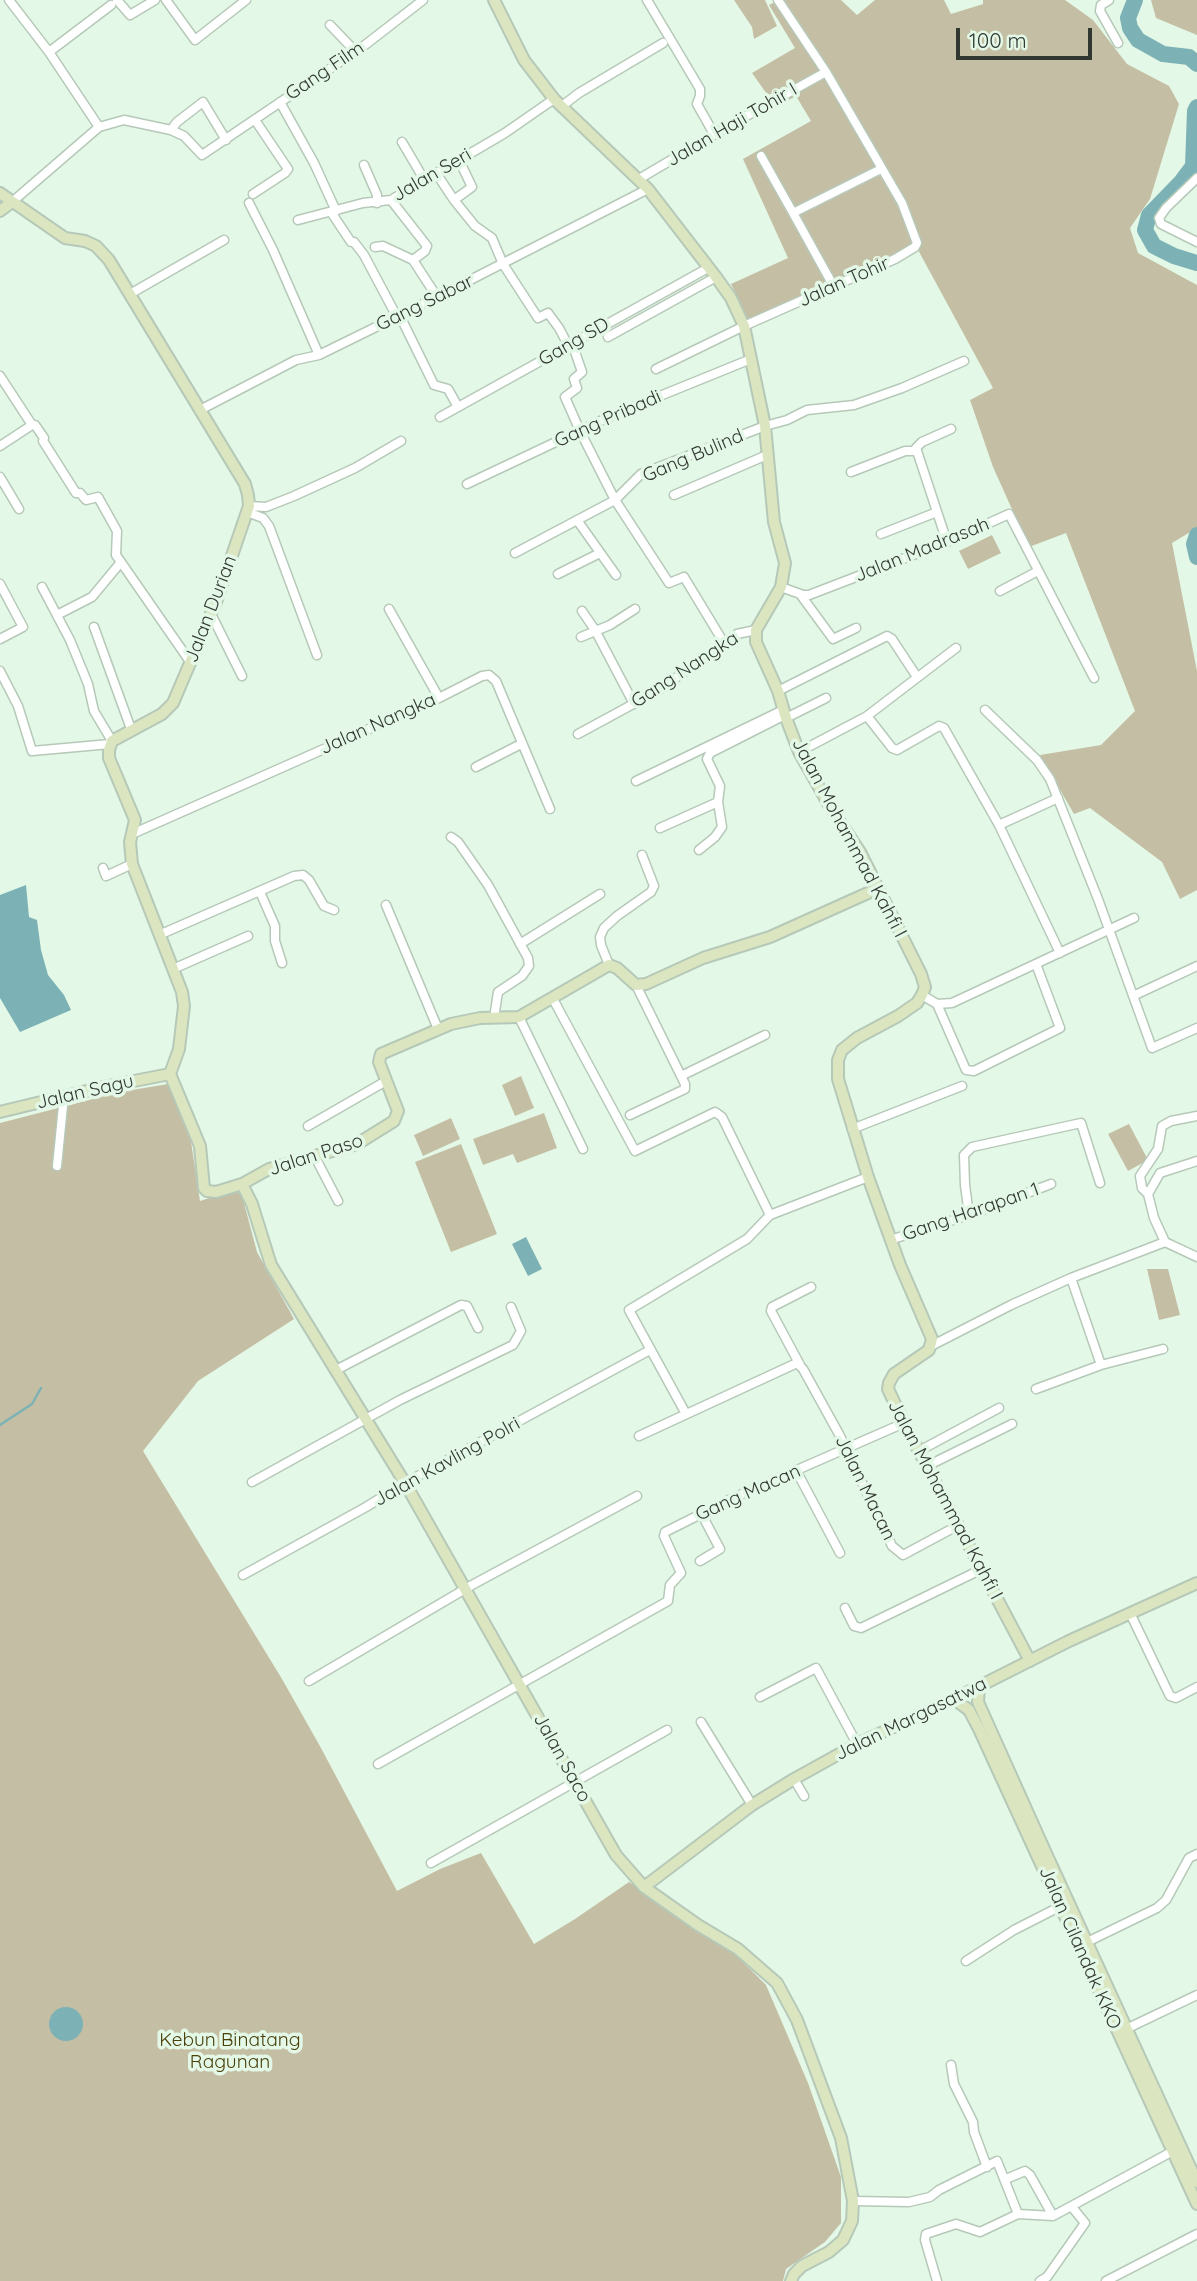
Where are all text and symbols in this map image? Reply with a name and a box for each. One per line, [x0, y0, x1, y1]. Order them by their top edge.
scale bar [959, 14, 1096, 58]
text: 100 m [969, 27, 1027, 53]
street label: Gang Film [282, 37, 368, 105]
street label: Jalan Haji Tohir I [663, 78, 801, 172]
street label: Jalan Seri [389, 143, 475, 207]
street label: Jalan Tohir [795, 252, 893, 312]
street label: Gang Sabar [373, 270, 477, 336]
street label: Gang SD [535, 313, 613, 371]
street label: Gang Pribadi [551, 385, 665, 453]
street label: Gang Bulind [639, 425, 747, 487]
street label: Jalan Madrasah [851, 513, 993, 587]
street label: Jalan Durian [180, 552, 242, 666]
street label: Gang Nangka [627, 627, 743, 713]
street label: Jalan Nangka [317, 688, 439, 760]
street label: Jalan Mohammad Kahfi I [787, 734, 911, 942]
street label: Jalan Sagu [34, 1070, 136, 1114]
street label: Jalan Paso [266, 1129, 366, 1181]
street label: Gang Harapan 1 [900, 1178, 1042, 1246]
street label: Jalan Mohammad Kahfi I [883, 1396, 1007, 1604]
street label: Jalan Kavling Polri [370, 1412, 524, 1512]
street label: Jalan Macan [830, 1432, 900, 1544]
street label: Gang Macan [692, 1460, 804, 1526]
street label: Jalan Margasatwa [832, 1672, 990, 1766]
street label: Jalan Saco [528, 1710, 596, 1806]
street label: Jalan Cilandak KKO [1034, 1863, 1126, 2033]
park label: Kebun Binatang Ragunan [159, 2029, 301, 2073]

